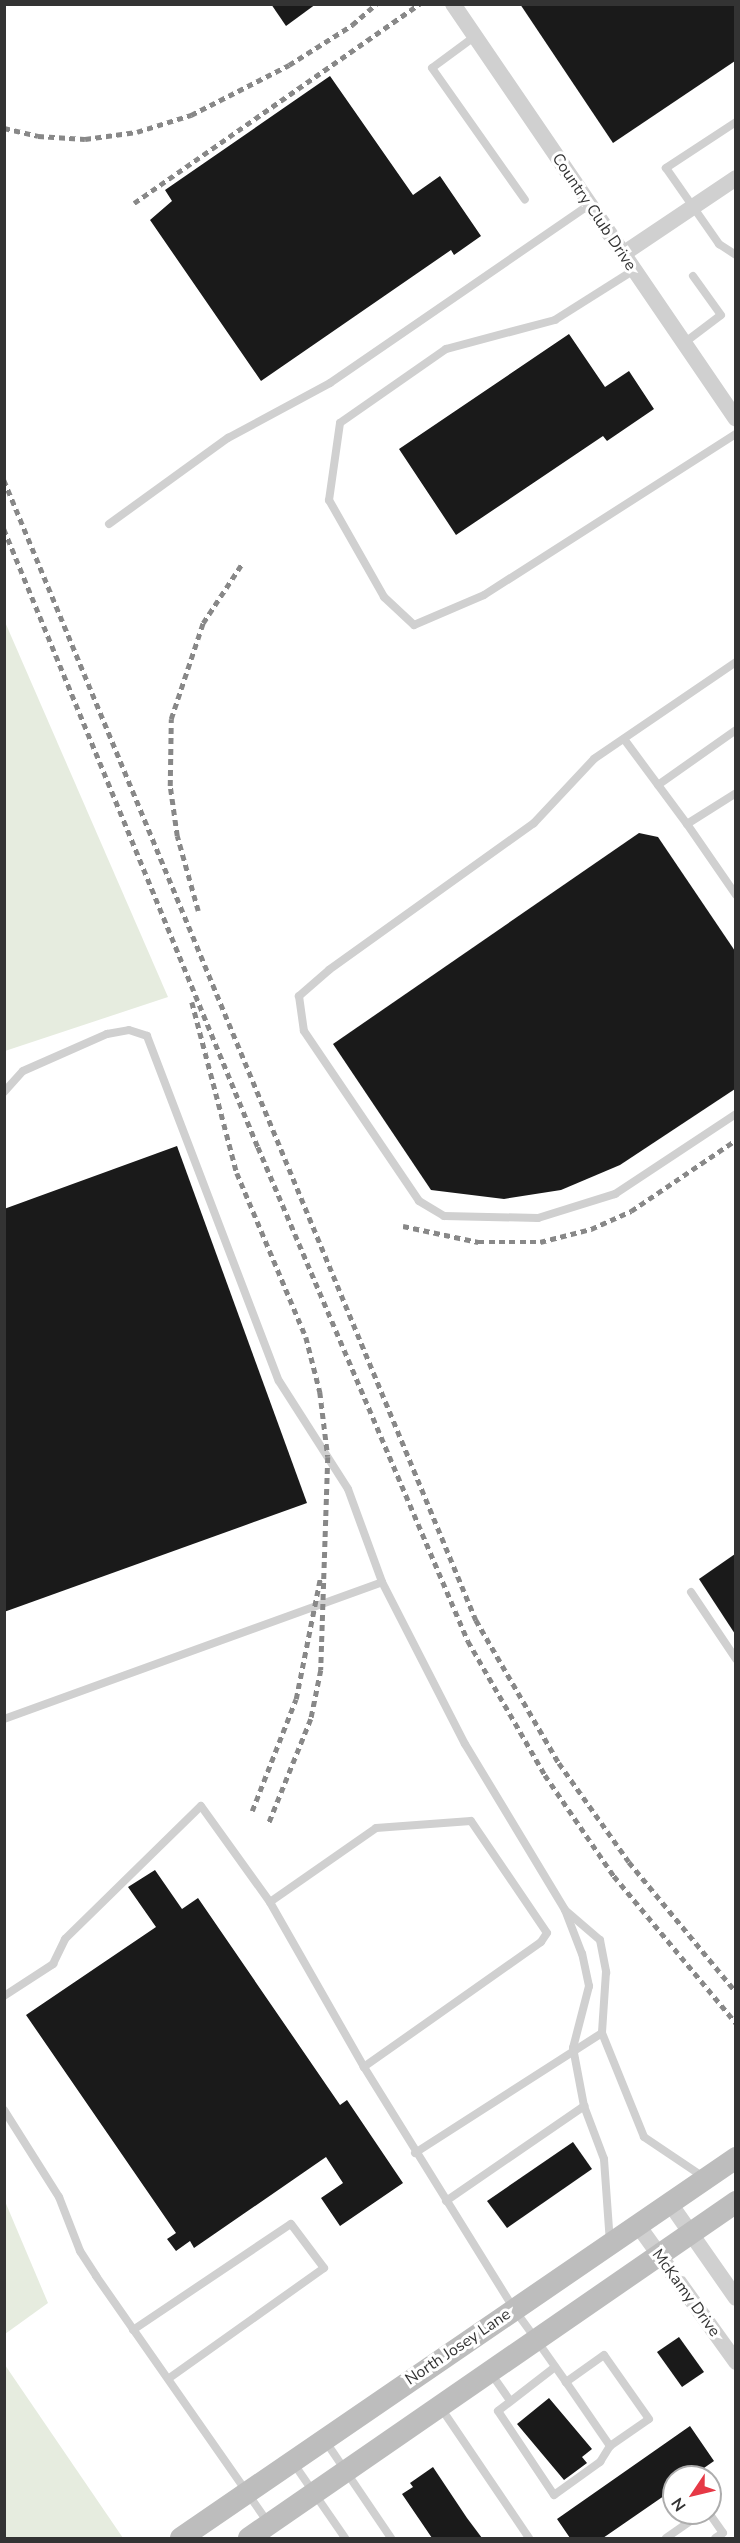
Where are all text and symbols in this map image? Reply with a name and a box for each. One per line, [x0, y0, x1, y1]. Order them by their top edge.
street label: Country Club Drive [548, 150, 640, 274]
street label: McKamy Drive [648, 2246, 724, 2340]
street label: North Josey Lane [402, 2305, 514, 2389]
north arrow [662, 2465, 722, 2525]
text: N [666, 2493, 691, 2515]

